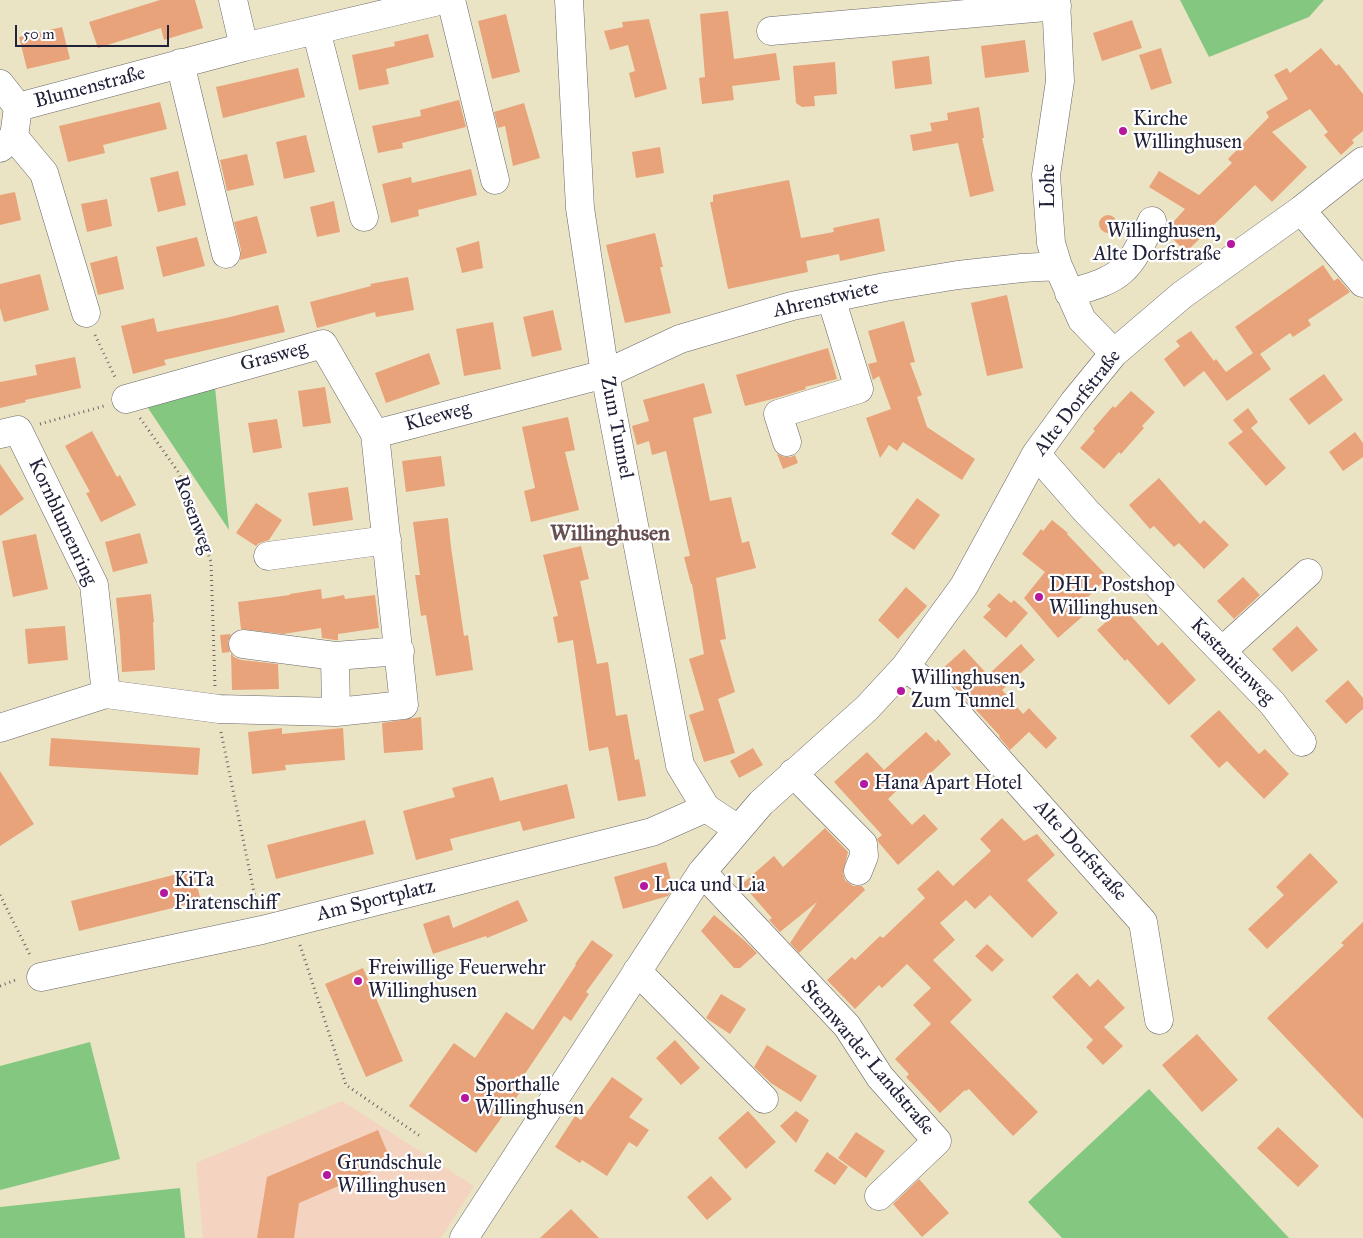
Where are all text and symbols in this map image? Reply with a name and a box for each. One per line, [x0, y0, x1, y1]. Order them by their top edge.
scale bar [18, 15, 171, 47]
text: 50 m [23, 25, 55, 43]
street label: Blumenstraße [32, 62, 148, 114]
place label: Kirche Willinghusen [1133, 108, 1242, 155]
marker: Kirche Willinghusen [1117, 125, 1129, 137]
street label: Lohe [1037, 164, 1061, 208]
place label: Willinghusen, Alte Dorfstraße [1093, 220, 1221, 267]
marker: Willinghusen, Alte Dorfstraße [1225, 238, 1237, 250]
street label: Ahrenstwiete [771, 276, 881, 324]
street label: Grasweg [238, 337, 310, 377]
street label: Alte Dorfstraße [1029, 345, 1127, 461]
street label: Zum Tunnel [594, 375, 638, 481]
street label: Kleeweg [403, 397, 473, 437]
street label: Kornblumenring [22, 455, 102, 589]
street label: Rosenweg [168, 473, 218, 557]
district label: Willinghusen [550, 522, 670, 548]
place label: DHL Postshop Willinghusen [1049, 574, 1175, 621]
marker: DHL Postshop Willinghusen [1033, 591, 1045, 603]
street label: Kastanienweg [1185, 614, 1279, 710]
place label: Willinghusen, Zum Tunnel [911, 667, 1025, 714]
marker: Willinghusen, Zum Tunnel [895, 685, 907, 697]
place label: Hana Apart Hotel [874, 772, 1022, 796]
marker: Hana Apart Hotel [858, 778, 870, 790]
street label: Alte Dorfstraße [1028, 796, 1132, 906]
place label: KiTa Piratenschiff [174, 869, 277, 916]
place label: Luca und Lia [654, 874, 765, 898]
street label: Am Sportplatz [314, 875, 438, 927]
marker: Luca und Lia [638, 880, 650, 892]
marker: KiTa Piratenschiff [158, 887, 170, 899]
place label: Freiwillige Feuerwehr Willinghusen [368, 957, 546, 1004]
marker: Freiwillige Feuerwehr Willinghusen [352, 975, 364, 987]
street label: Stemwarder Landstraße [795, 975, 939, 1141]
place label: Sporthalle Willinghusen [475, 1074, 584, 1121]
marker: Sporthalle Willinghusen [459, 1092, 471, 1104]
place label: Grundschule Willinghusen [337, 1152, 446, 1199]
marker: Grundschule Willinghusen [321, 1169, 333, 1181]

